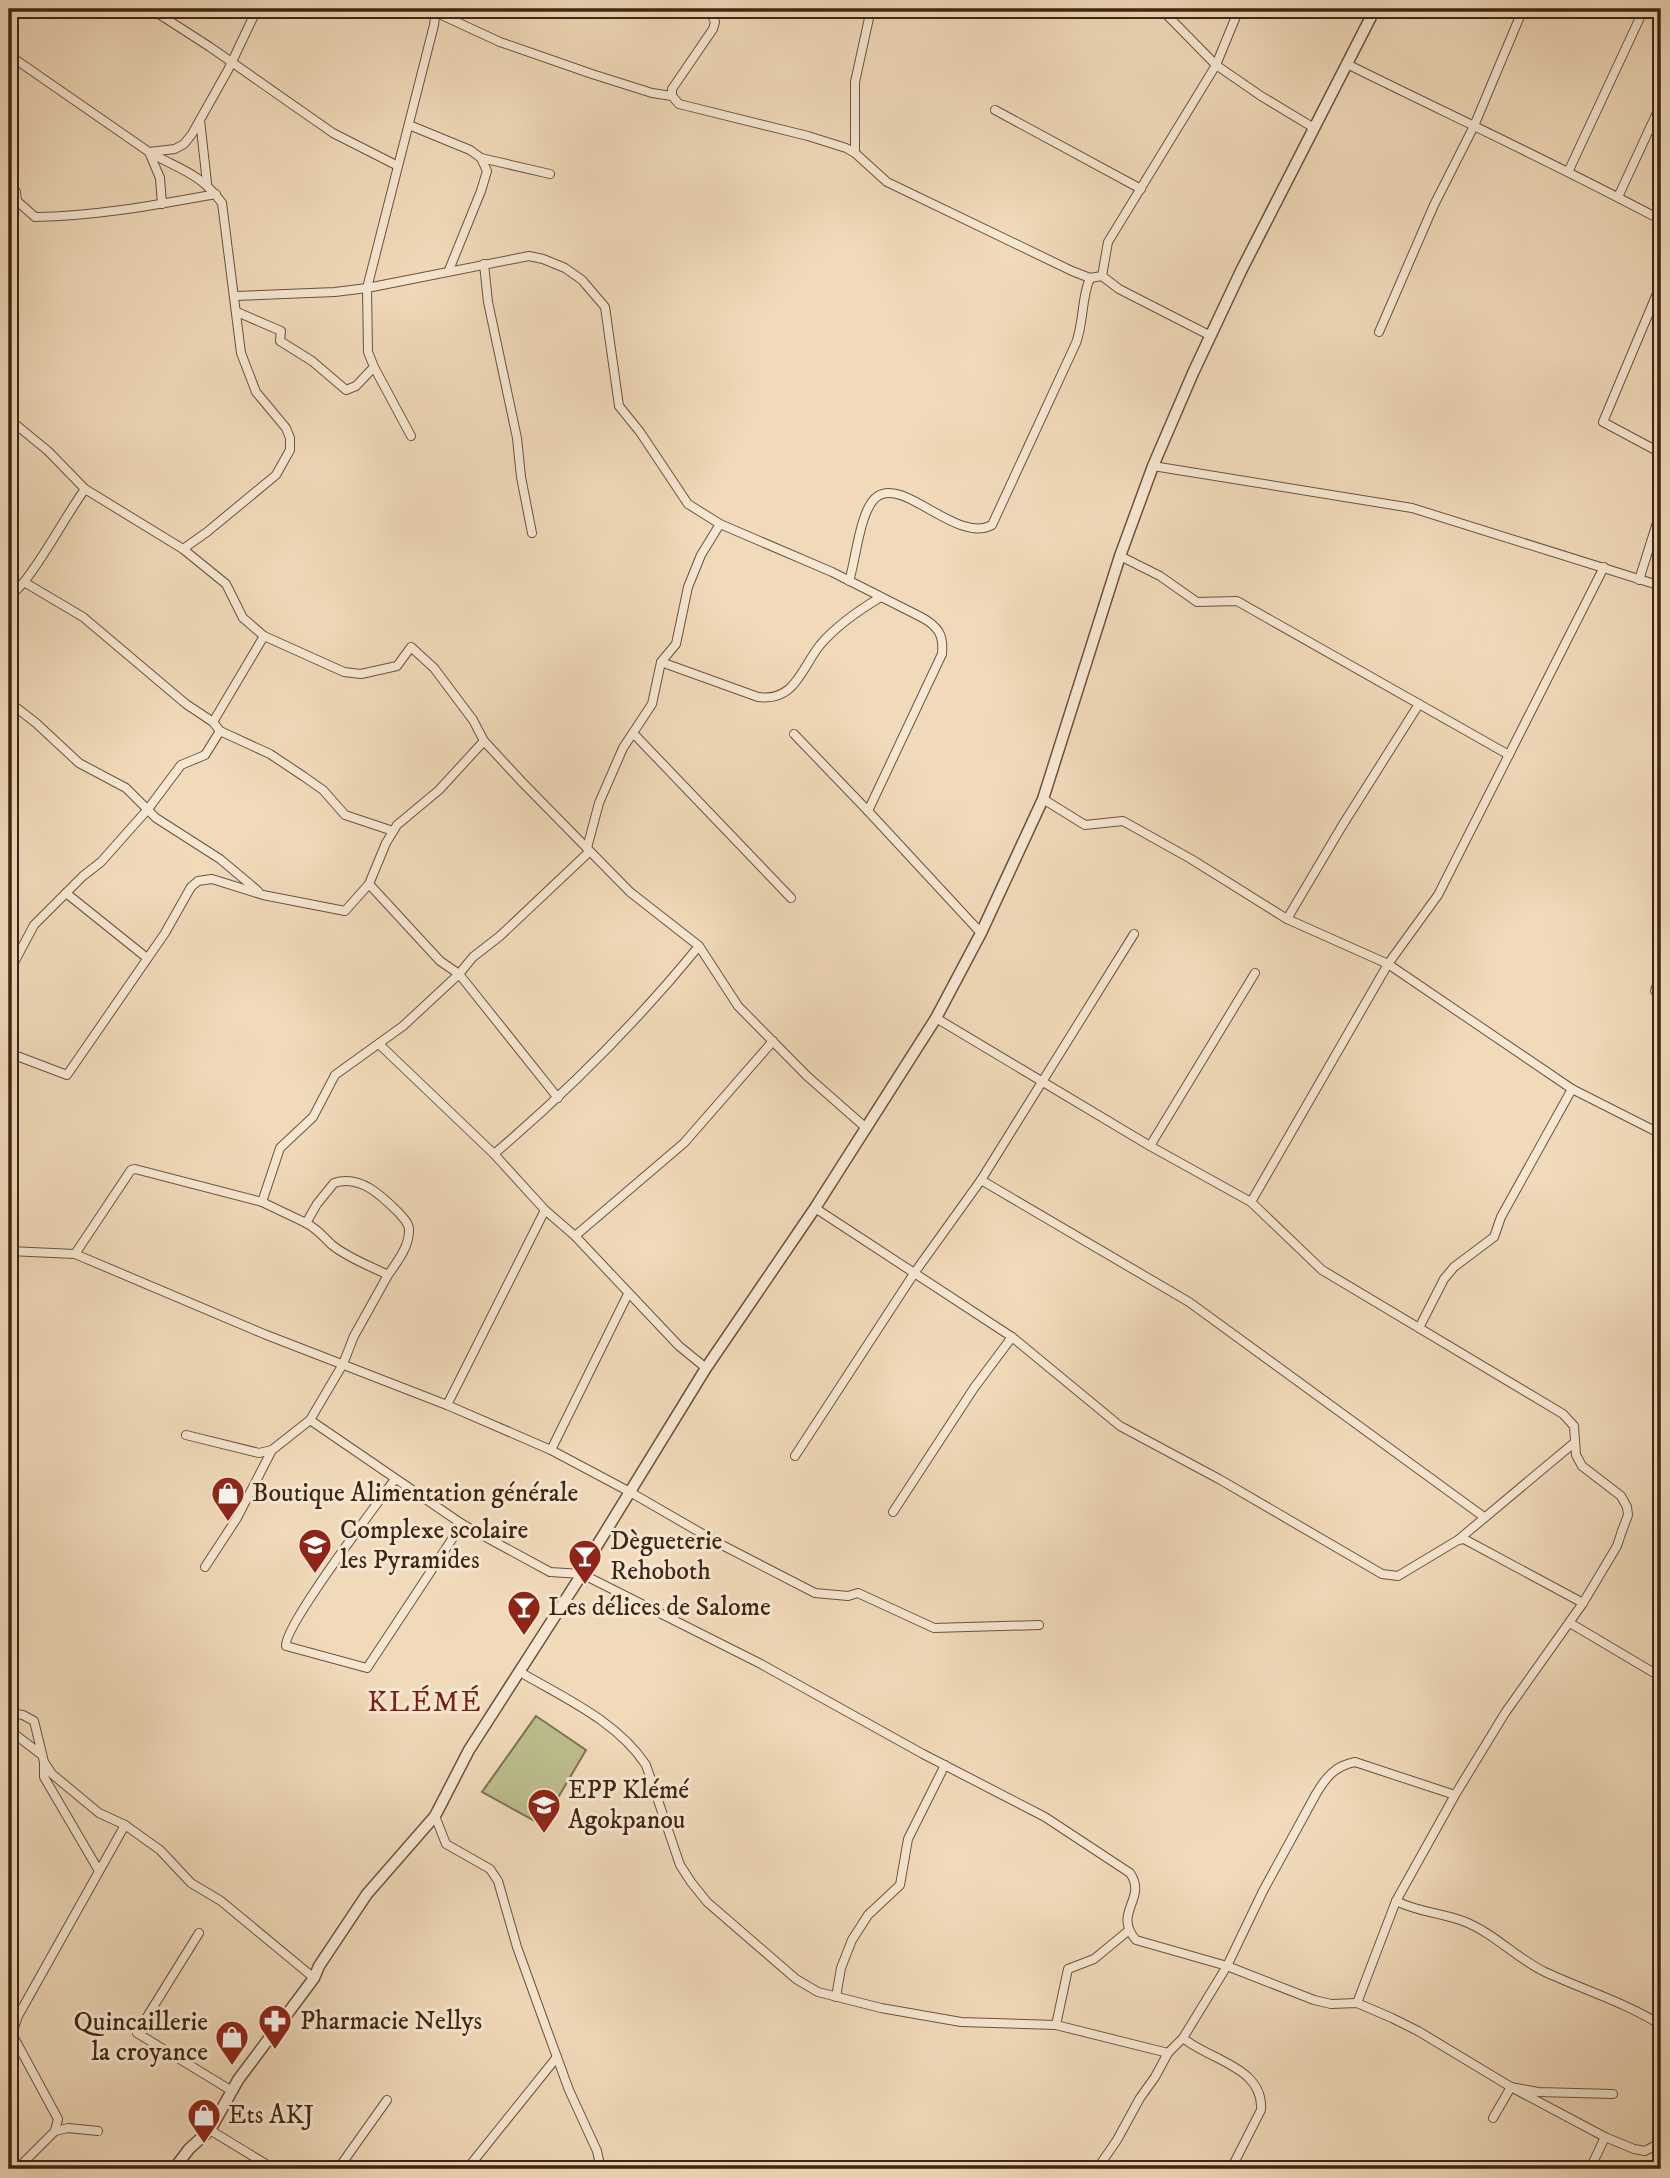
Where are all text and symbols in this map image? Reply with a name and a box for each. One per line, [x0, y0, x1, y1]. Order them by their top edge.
shop icon: Boutique Alimentation générale [209, 1474, 247, 1523]
place label: Boutique Alimentation générale [252, 1477, 578, 1510]
place label: Complexe scolaire les Pyramides [340, 1514, 528, 1577]
place label: Dègueterie Rehoboth [610, 1525, 722, 1588]
school or university icon: Complexe scolaire les Pyramides [296, 1526, 334, 1575]
bar icon: Dègueterie Rehoboth [566, 1537, 604, 1586]
bar icon: Les délices de Salome [505, 1588, 543, 1637]
place label: Les délices de Salome [548, 1591, 771, 1624]
district label: KLÉMÉ [367, 1685, 483, 1720]
place label: EPP Klémé Agokpanou [568, 1774, 689, 1837]
school or university icon: EPP Klémé Agokpanou [525, 1786, 563, 1835]
pharmacy icon: Pharmacie Nellys [256, 2002, 294, 2051]
place label: Pharmacie Nellys [300, 2005, 482, 2038]
place label: Quincaillerie la croyance [74, 2006, 208, 2069]
shop icon: Quincaillerie la croyance [213, 2018, 251, 2067]
shop icon: Ets AKJ [185, 2096, 223, 2145]
place label: Ets AKJ [228, 2099, 314, 2132]

